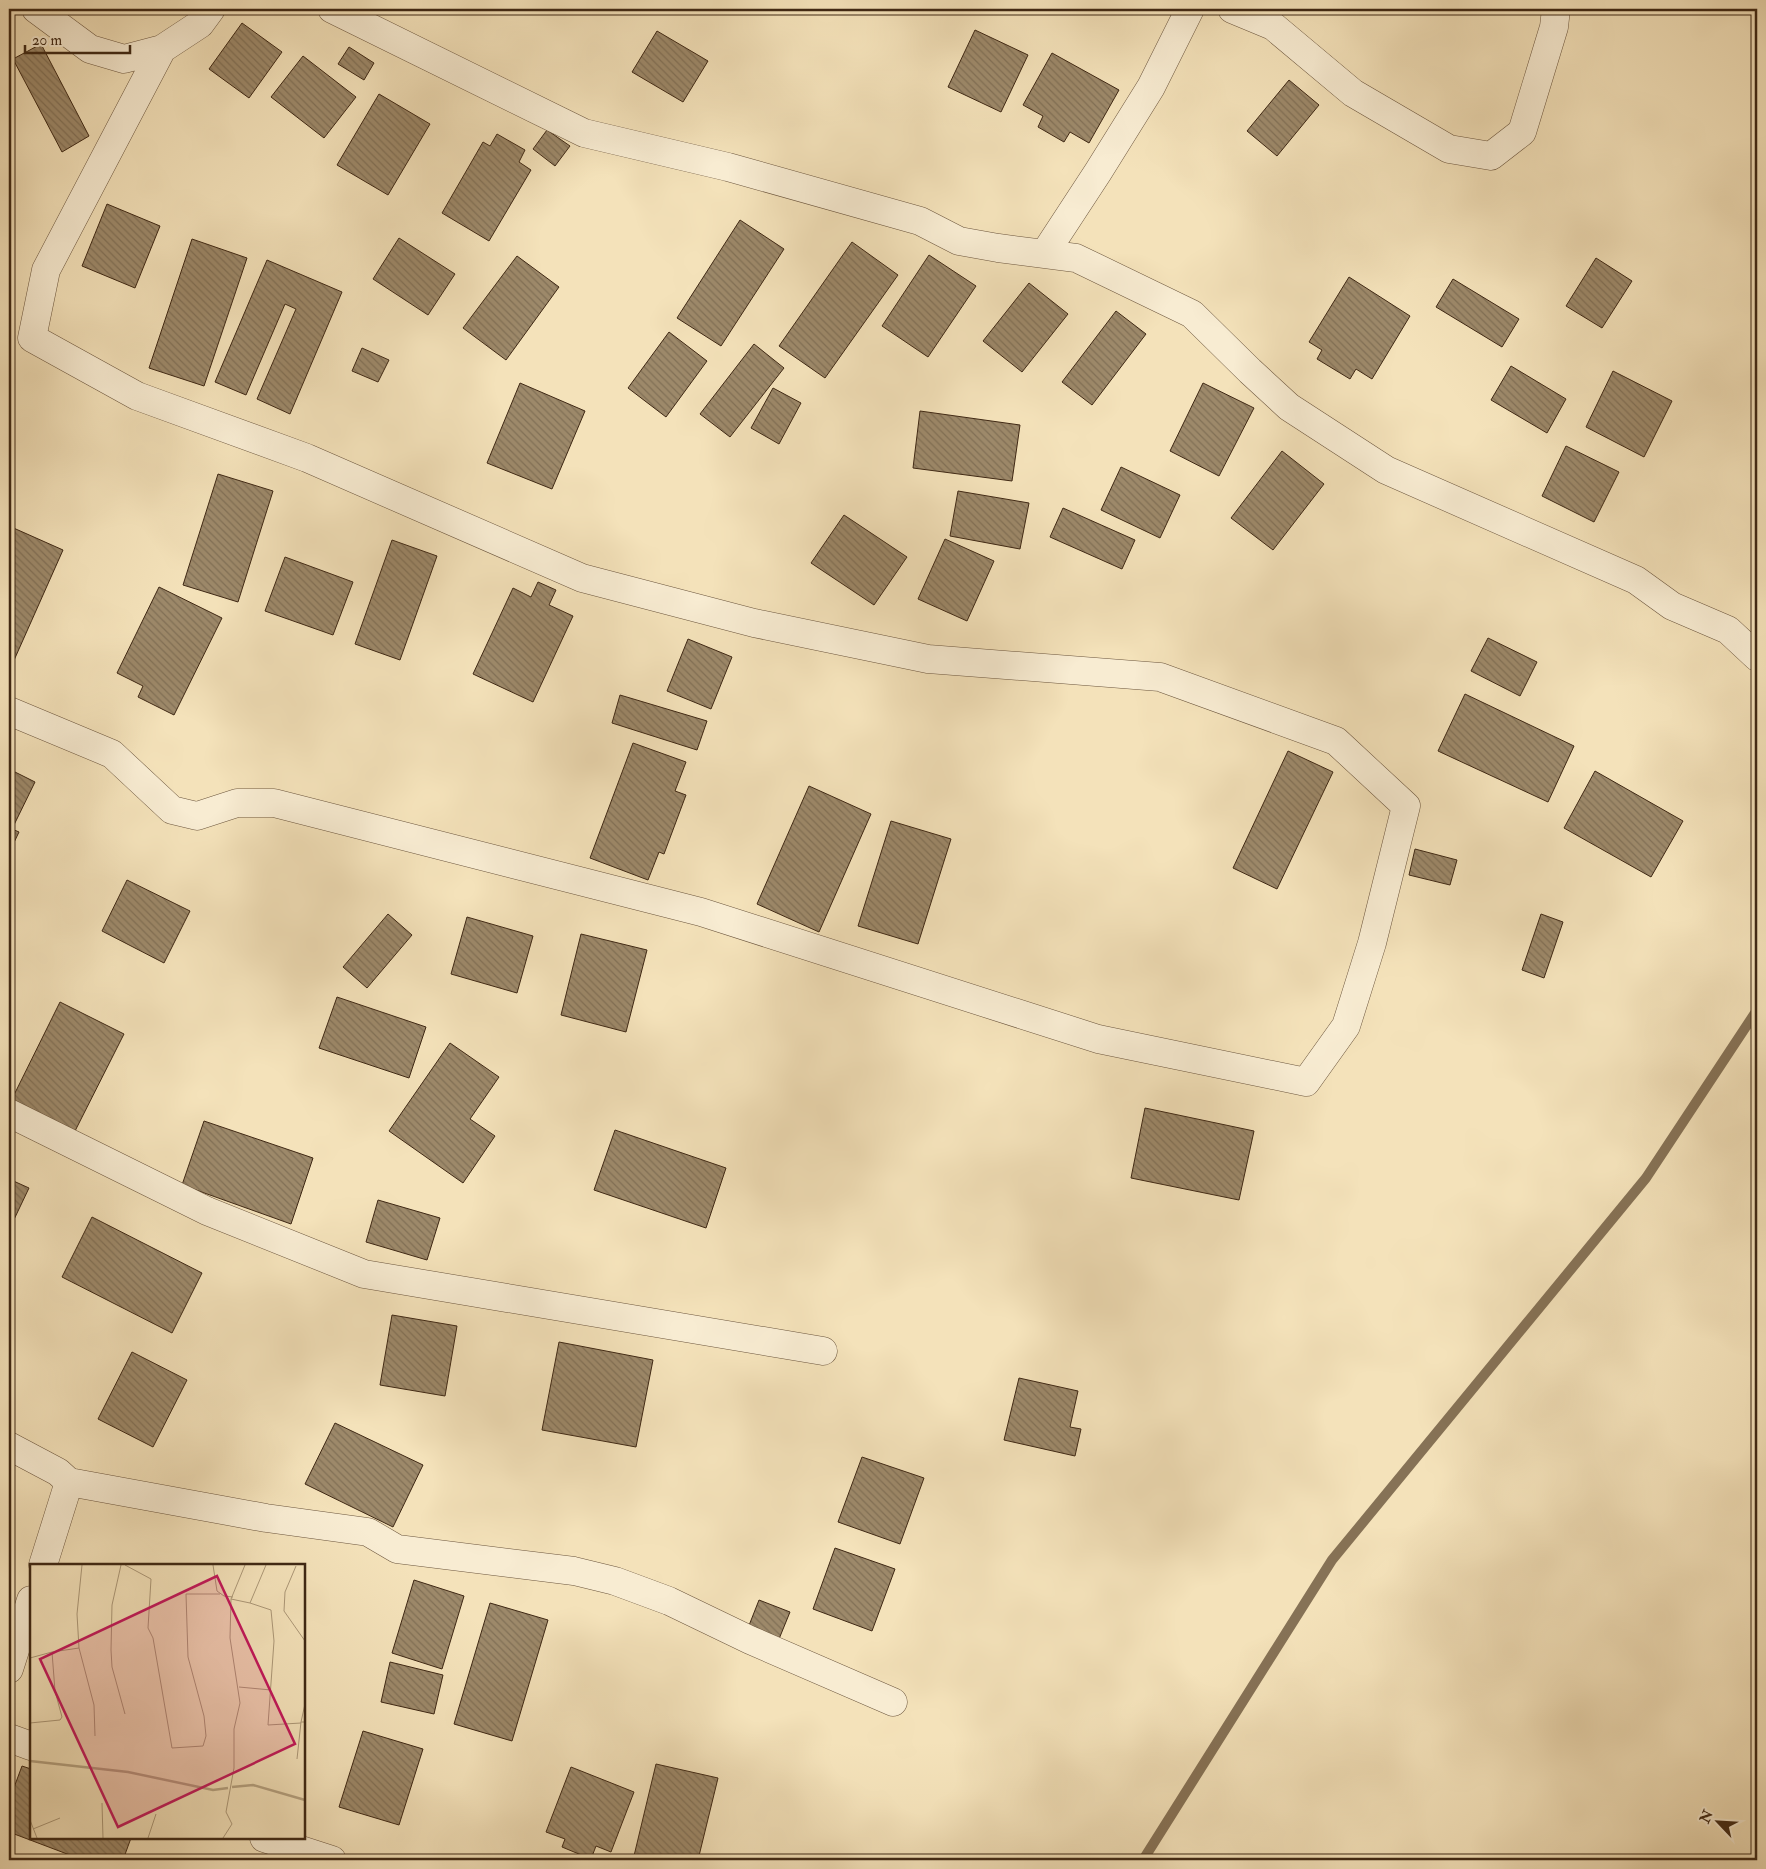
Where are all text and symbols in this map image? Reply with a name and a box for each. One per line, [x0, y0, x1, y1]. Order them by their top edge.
scale bar [25, 22, 130, 54]
text: 20 m [32, 31, 62, 50]
inset map [30, 1564, 305, 1839]
north arrow [1694, 1796, 1744, 1846]
text: N [1696, 1807, 1717, 1827]

